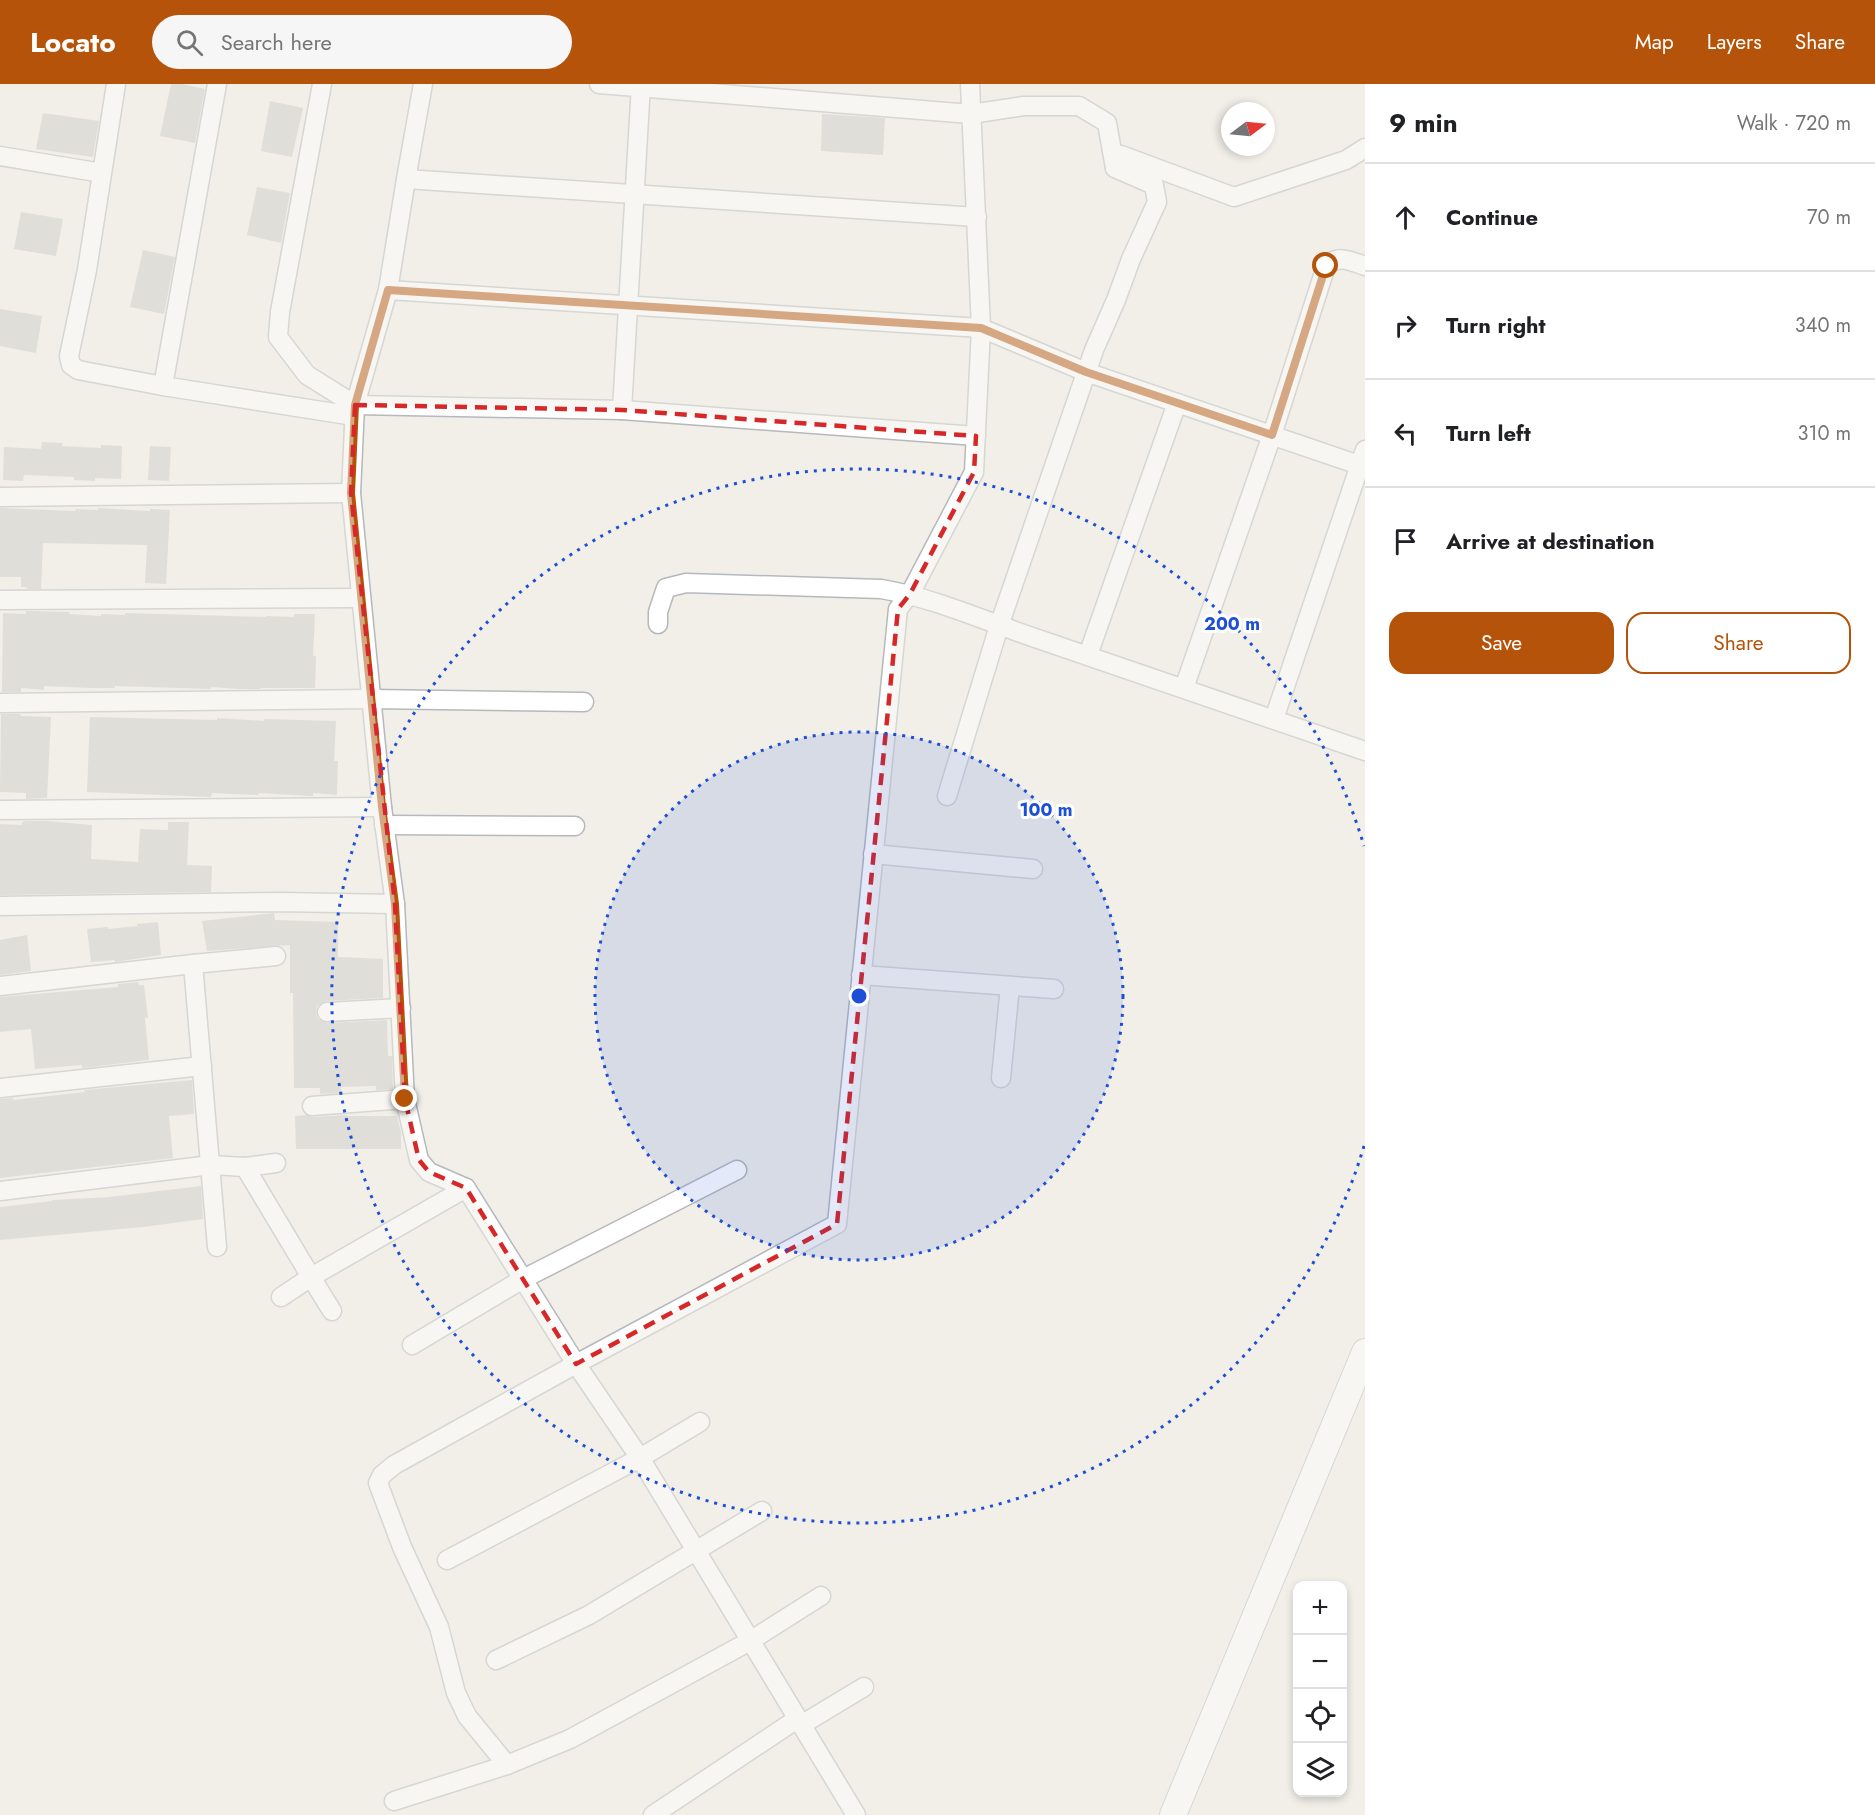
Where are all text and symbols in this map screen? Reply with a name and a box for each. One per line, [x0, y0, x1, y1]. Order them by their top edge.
search box [152, 15, 572, 69]
text: Locato [30, 22, 116, 63]
icon: search [173, 26, 206, 59]
text: Search here [221, 26, 332, 58]
text: Map [1635, 27, 1674, 57]
text: Layers [1707, 27, 1762, 57]
text: Share [1795, 27, 1845, 57]
north arrow [1221, 102, 1275, 156]
text: 9 min [1389, 104, 1458, 142]
text: Walk · 720 m [1737, 109, 1851, 138]
icon: ahead [1389, 201, 1422, 234]
text: Continue [1446, 201, 1538, 233]
text: 70 m [1807, 203, 1851, 232]
route start [1312, 252, 1338, 278]
icon: right [1389, 309, 1422, 342]
text: Turn right [1446, 309, 1546, 341]
text: 340 m [1795, 311, 1851, 340]
icon: left [1389, 417, 1422, 450]
text: Turn left [1446, 417, 1531, 449]
text: 310 m [1797, 419, 1851, 448]
icon: arrive [1389, 525, 1422, 558]
text: Arrive at destination [1446, 525, 1655, 557]
text: 200 m [1204, 611, 1260, 637]
button: Save [1389, 612, 1614, 674]
button: Share [1626, 612, 1851, 674]
text: 100 m [1019, 797, 1073, 823]
centre of rings [849, 986, 869, 1006]
route end [391, 1085, 417, 1111]
map controls [1293, 1581, 1347, 1797]
button: + [1293, 1581, 1347, 1635]
button: − [1293, 1635, 1347, 1689]
button: locate [1293, 1689, 1347, 1743]
button: layers [1293, 1743, 1347, 1797]

